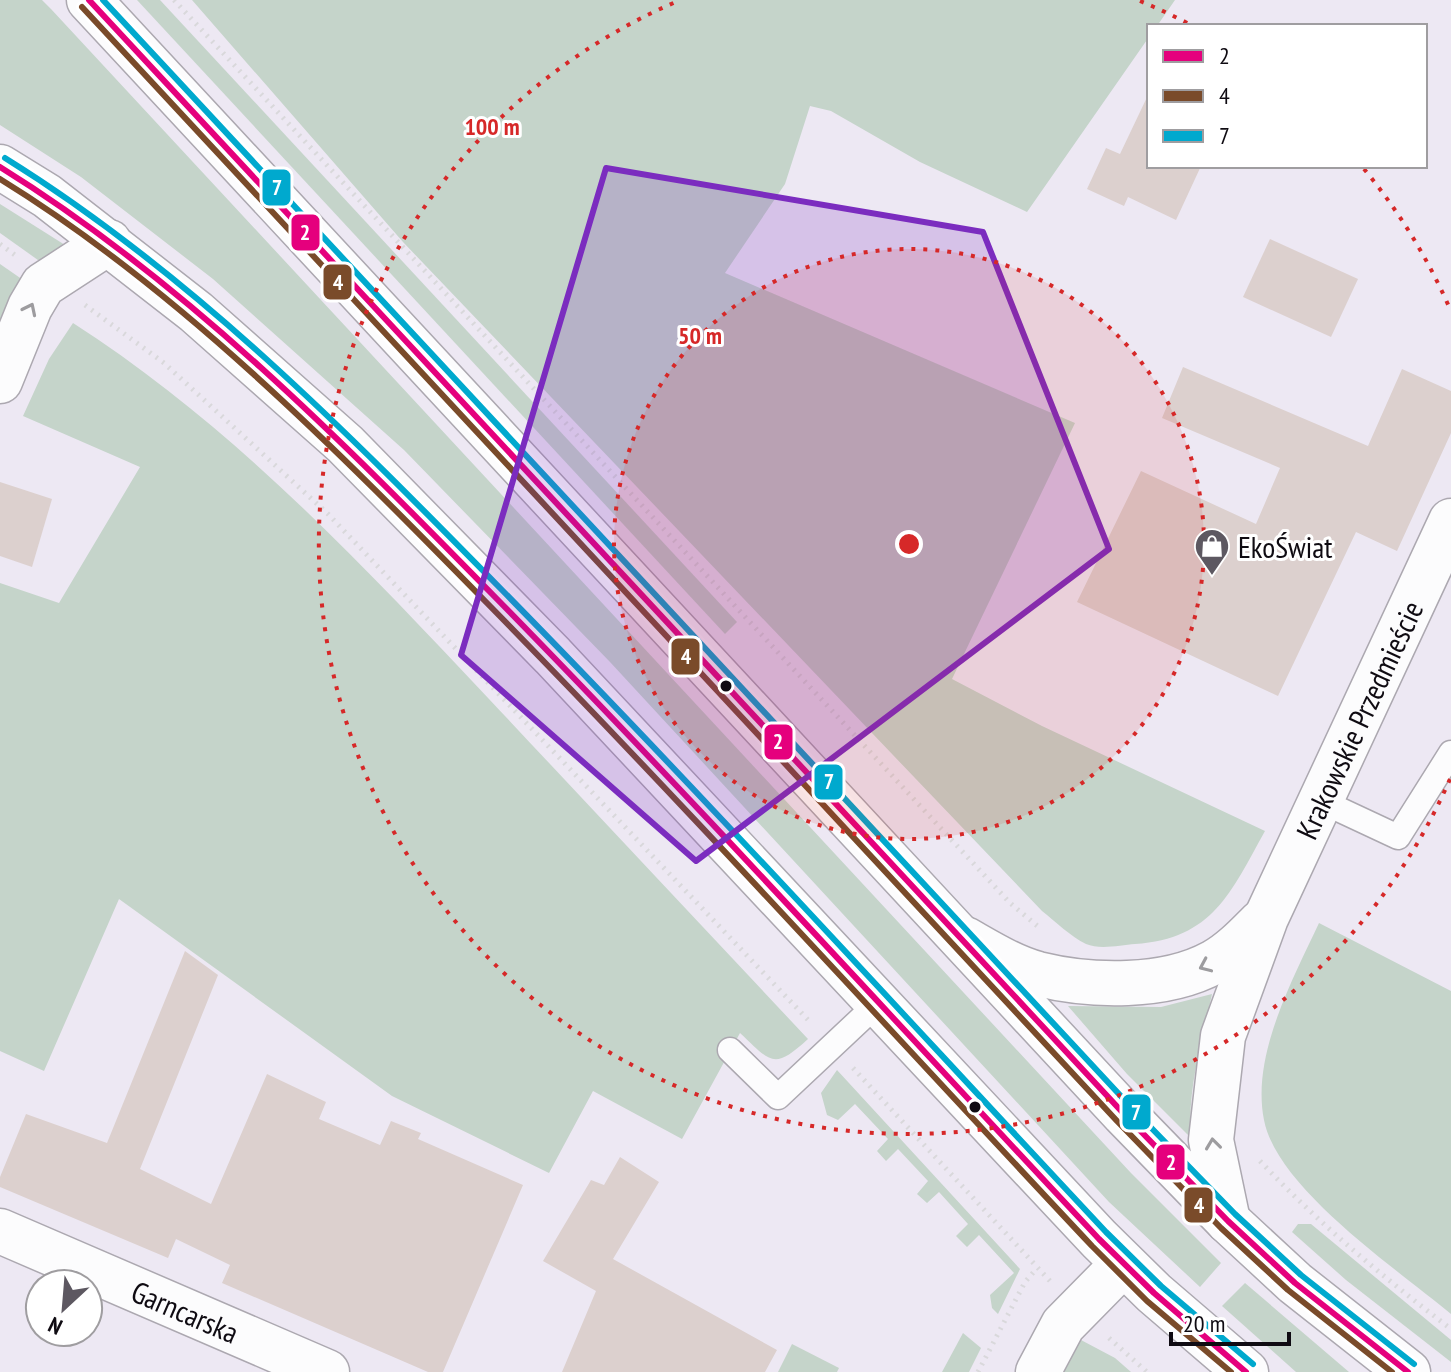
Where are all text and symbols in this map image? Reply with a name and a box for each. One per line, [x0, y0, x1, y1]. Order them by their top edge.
legend [1147, 24, 1427, 168]
text: 2 [1219, 40, 1230, 71]
text: 4 [1219, 80, 1230, 111]
text: 100 m [464, 111, 520, 142]
text: 7 [1219, 120, 1230, 151]
line badge: 7 [261, 168, 292, 207]
text: 7 [272, 173, 282, 201]
line badge: 2 [290, 213, 321, 252]
text: 2 [300, 218, 310, 246]
line badge: 4 [322, 263, 353, 301]
text: 4 [333, 268, 344, 296]
one-way arrow [20, 303, 36, 318]
text: 50 m [678, 320, 722, 351]
shop icon: EkoŚwiat [1193, 527, 1231, 577]
place label: EkoŚwiat [1238, 527, 1333, 566]
centre of rings [895, 530, 923, 558]
street label: Krakowskie Przedmieście [1286, 594, 1431, 845]
line badge: 4 [670, 637, 701, 676]
text: 4 [681, 642, 692, 670]
unlabelled marker [718, 678, 734, 694]
line badge: 2 [763, 723, 794, 761]
text: 2 [773, 727, 783, 755]
line badge: 7 [813, 763, 844, 801]
text: 7 [824, 767, 834, 795]
one-way arrow [1199, 956, 1214, 972]
line badge: 7 [1121, 1093, 1152, 1131]
text: 7 [1131, 1098, 1141, 1126]
unlabelled marker [967, 1099, 983, 1115]
one-way arrow [1205, 1138, 1222, 1151]
line badge: 2 [1155, 1143, 1186, 1181]
text: 2 [1166, 1148, 1176, 1176]
line badge: 4 [1183, 1186, 1214, 1224]
text: 4 [1194, 1191, 1205, 1219]
north arrow [24, 1268, 104, 1348]
street label: Garncarska [126, 1271, 245, 1351]
scale bar [1171, 1296, 1289, 1346]
text: 20 m [1183, 1308, 1225, 1339]
text: N [44, 1311, 67, 1341]

